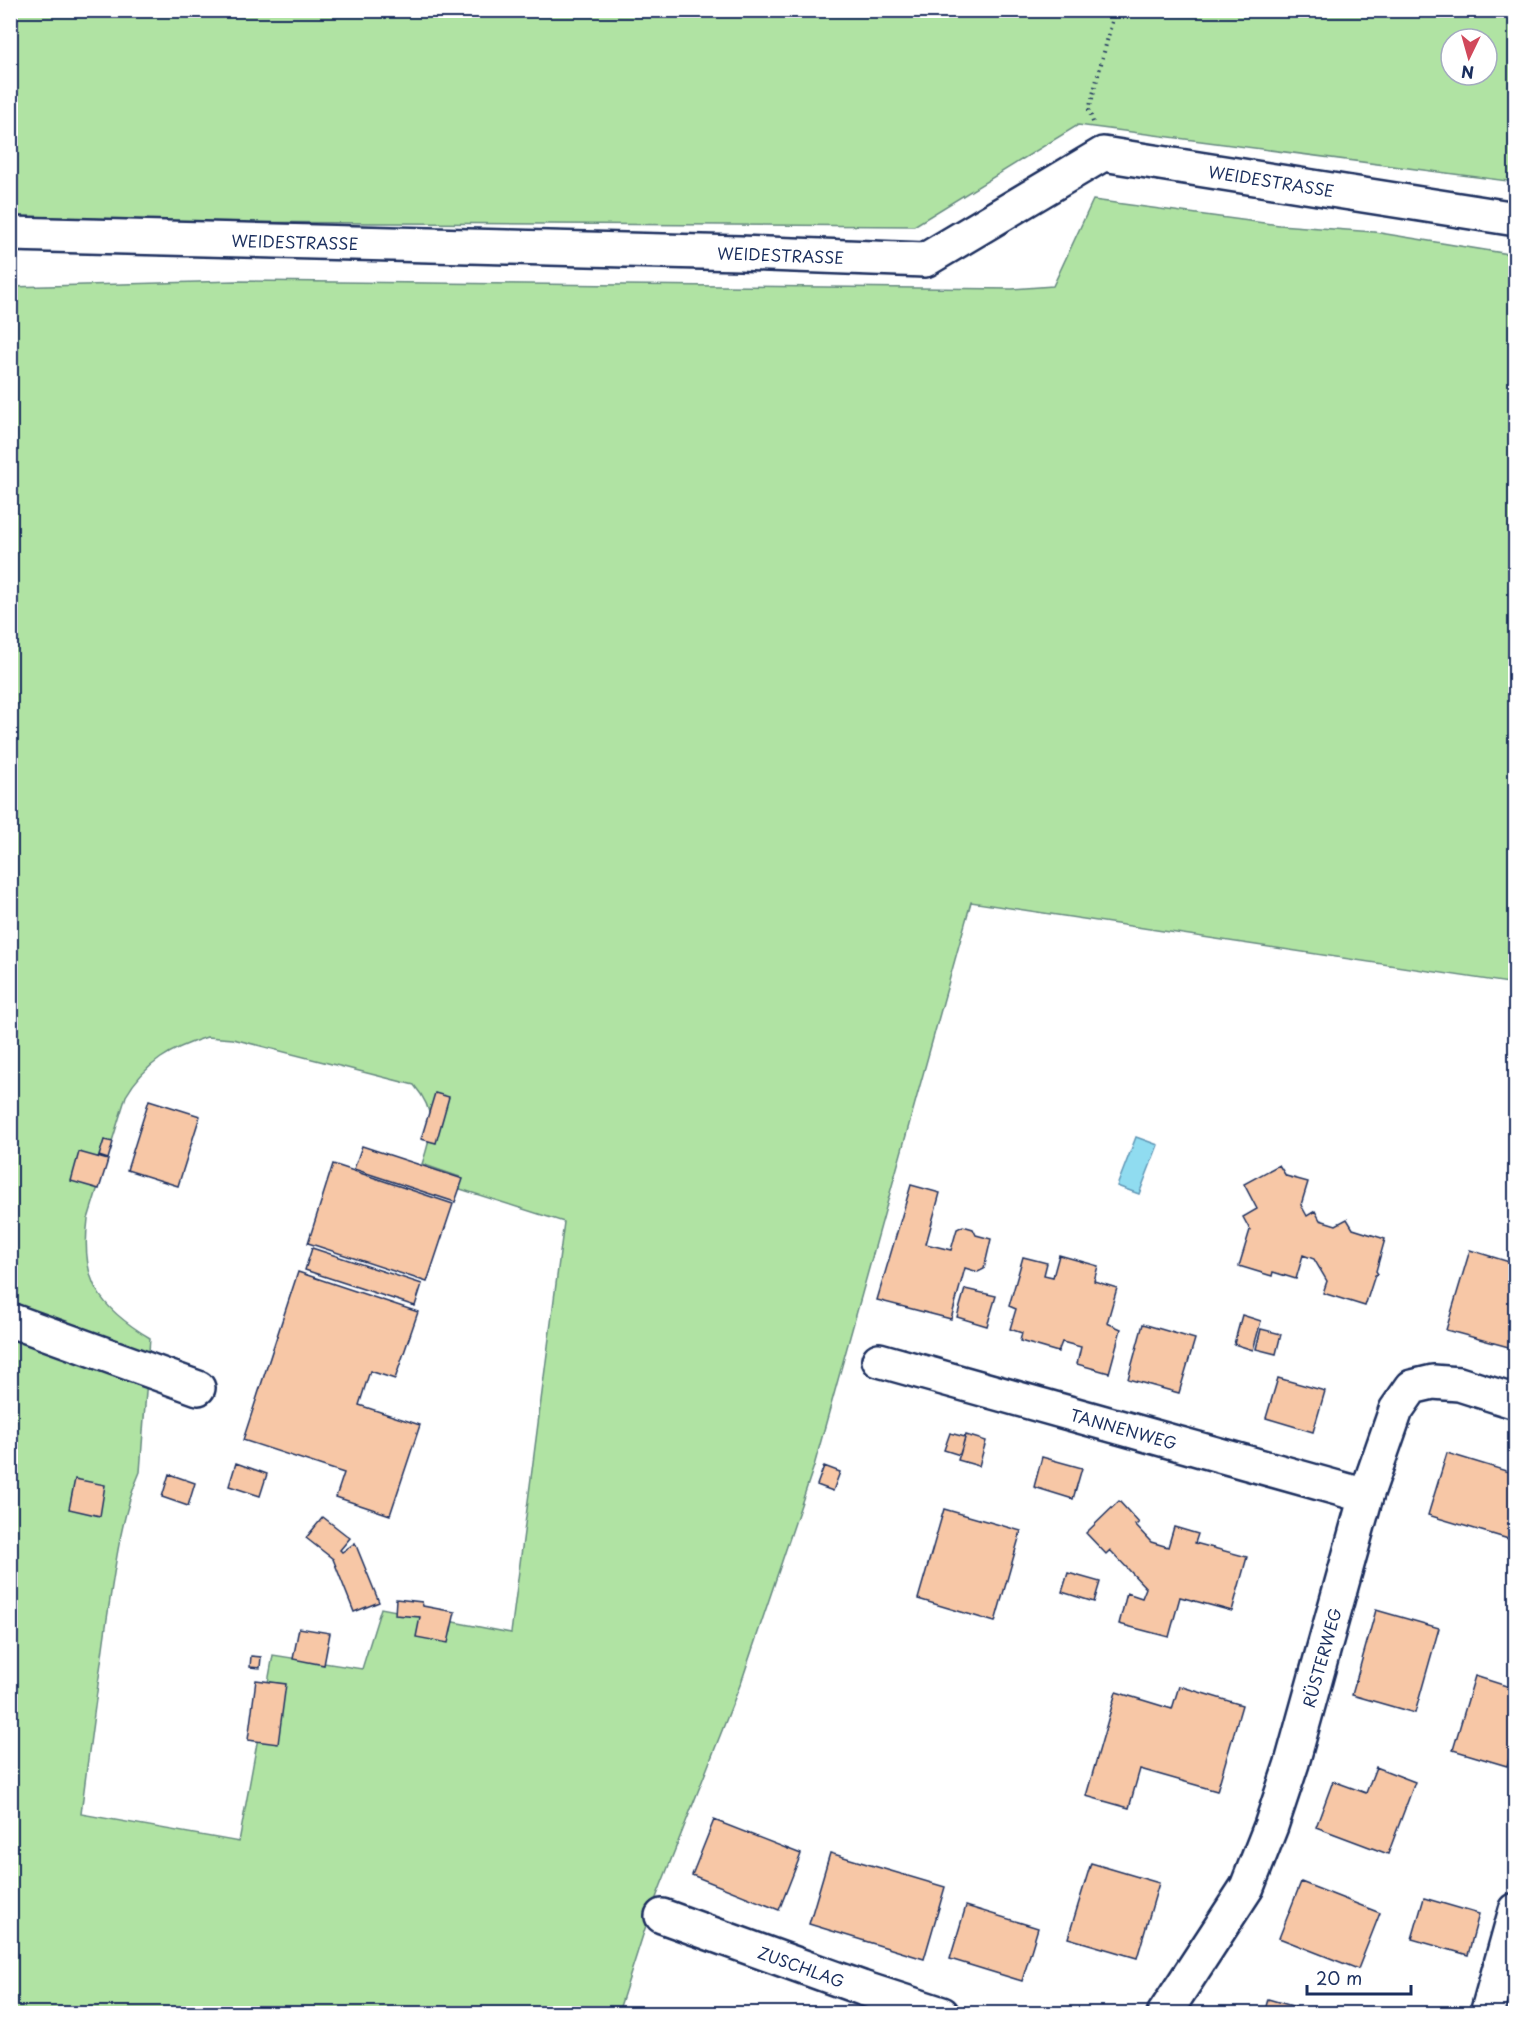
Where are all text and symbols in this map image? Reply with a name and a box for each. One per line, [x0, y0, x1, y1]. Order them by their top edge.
north arrow [1439, 27, 1499, 87]
text: N [1460, 60, 1475, 85]
street label: WEIDESTRASSE [1207, 159, 1336, 202]
street label: WEIDESTRASSE [231, 228, 359, 255]
street label: WEIDESTRASSE [717, 240, 845, 269]
street label: TANNENWEG [1068, 1402, 1180, 1455]
street label: RÜSTERWEG [1296, 1605, 1346, 1710]
street label: ZUSCHLAG [755, 1940, 848, 1993]
scale bar [1307, 1958, 1410, 1996]
text: 20 m [1316, 1964, 1362, 1991]

